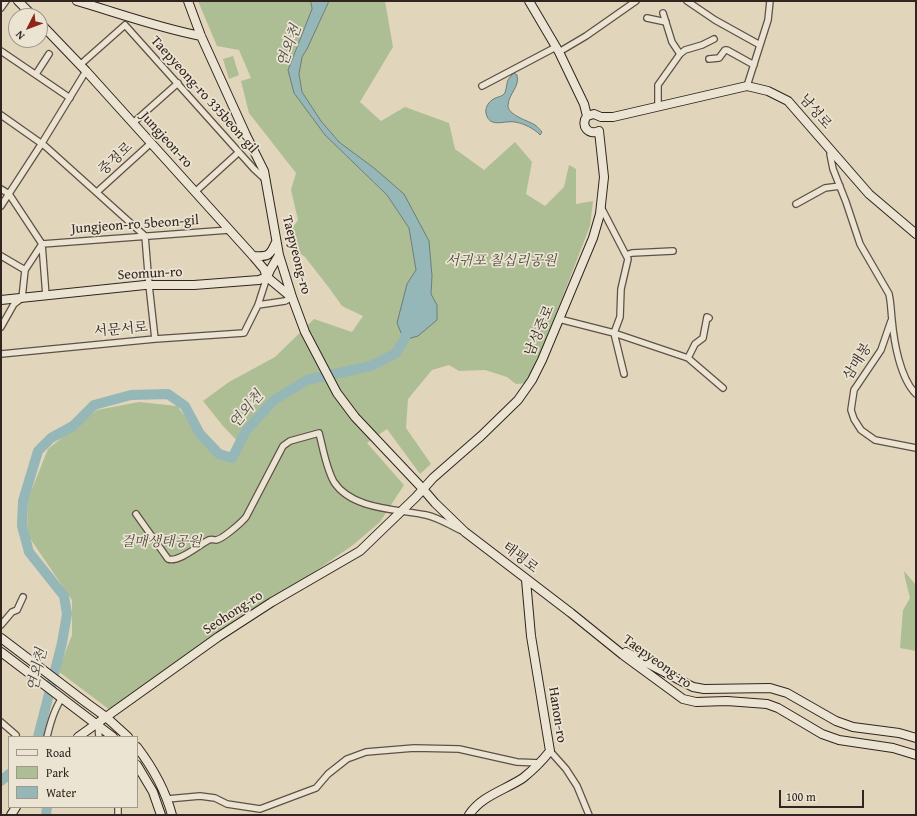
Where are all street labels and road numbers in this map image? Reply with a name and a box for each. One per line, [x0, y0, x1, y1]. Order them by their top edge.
street label: Taepyeong-ro 335beon-gil [147, 33, 261, 157]
street label: 남성로 [795, 91, 835, 133]
street label: Jungjeon-ro [136, 108, 196, 172]
street label: 중정로 [95, 139, 137, 179]
street label: Jungjeon-ro 5beon-gil [71, 212, 199, 238]
street label: Taepyeong-ro [278, 214, 314, 296]
street label: Seomun-ro [117, 264, 183, 284]
street label: 남성중로 [522, 303, 558, 359]
street label: 서문서로 [93, 319, 149, 341]
street label: 삼매봉 [840, 340, 876, 384]
street label: 태평로 [499, 539, 541, 577]
street label: Seohong-ro [200, 587, 266, 639]
street label: Taepyeong-ro [619, 631, 695, 693]
street label: Hanon-ro [544, 686, 570, 744]

